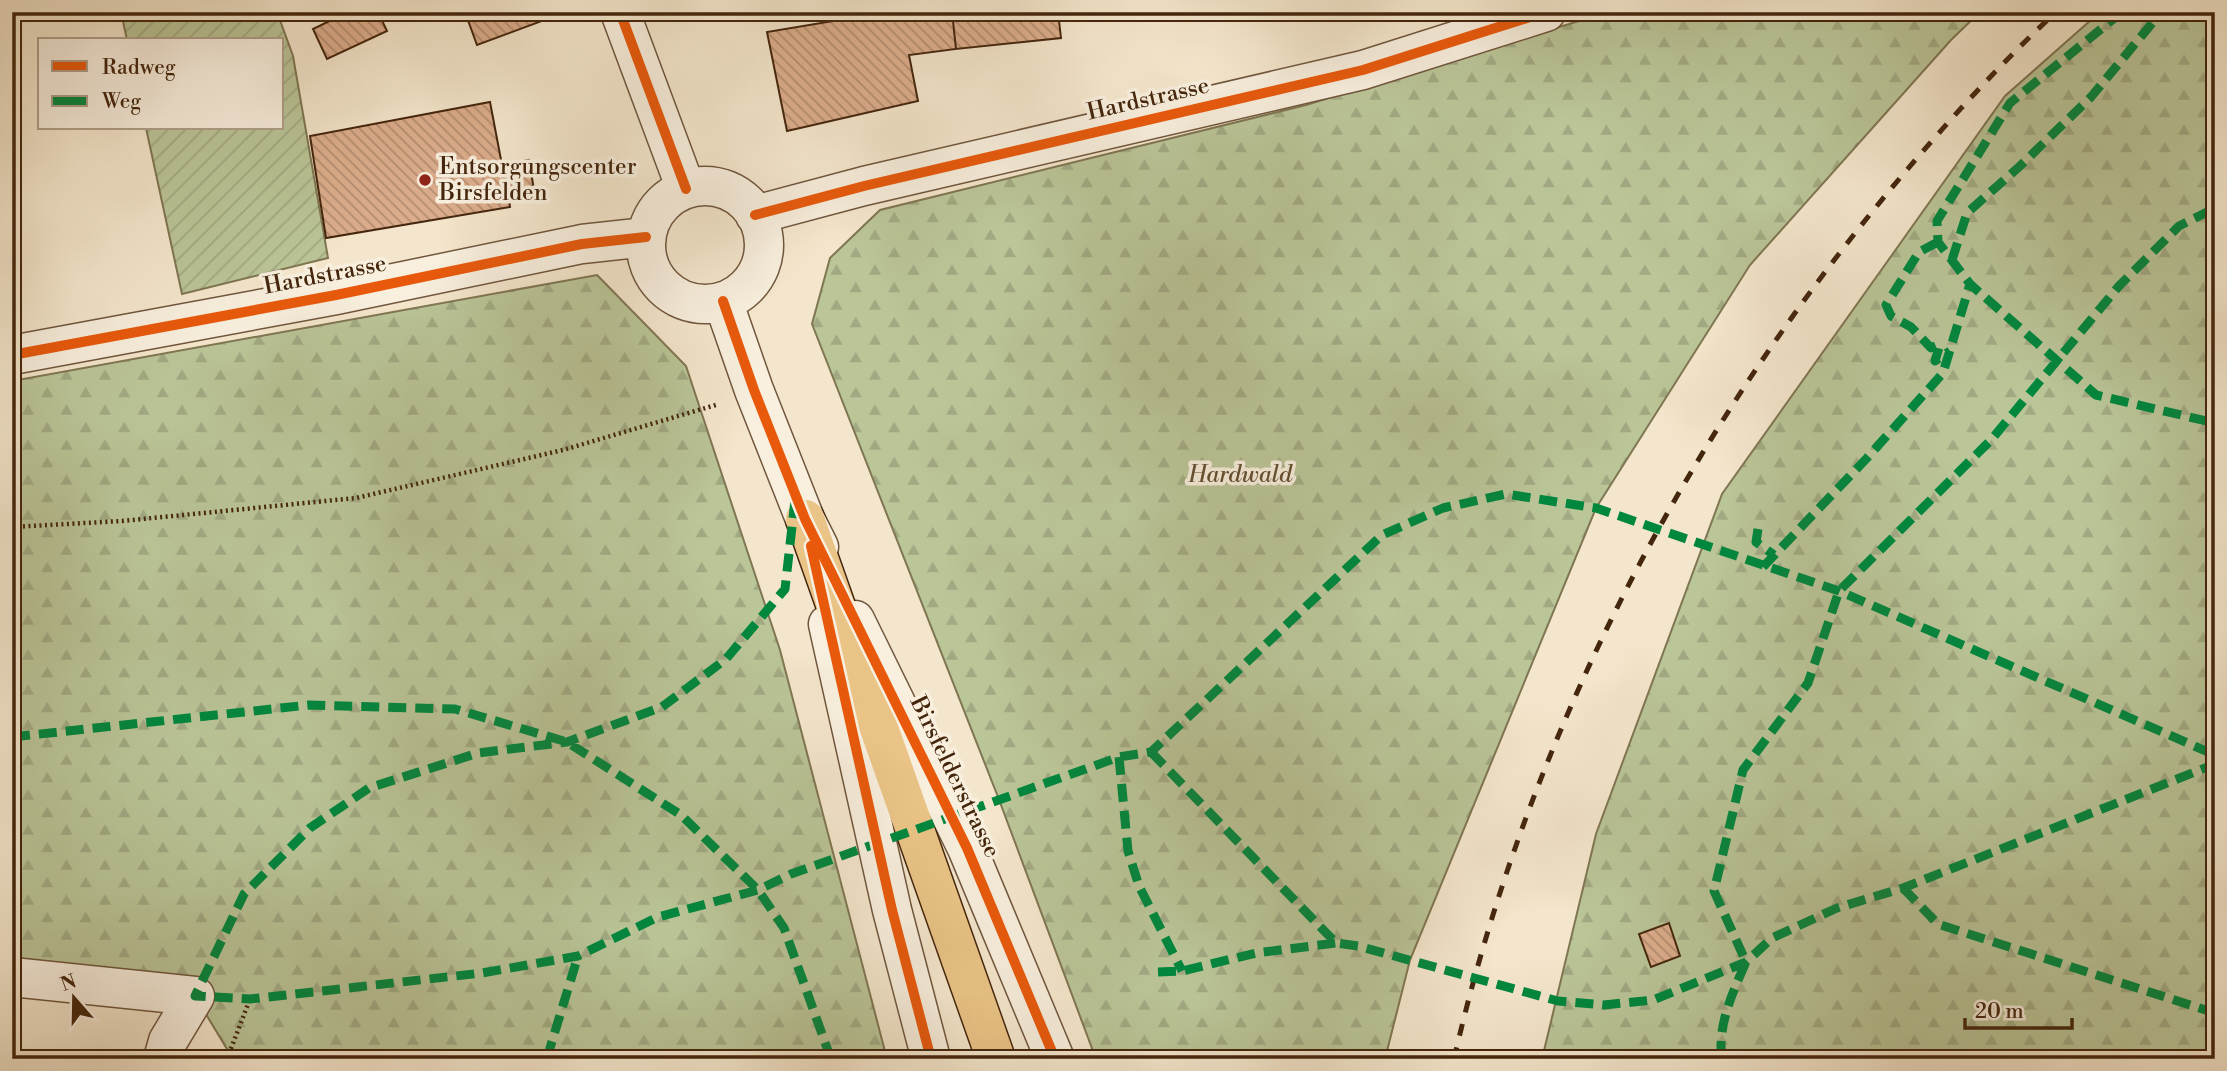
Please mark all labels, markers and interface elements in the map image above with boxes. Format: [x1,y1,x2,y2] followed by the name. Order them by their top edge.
[38,38,284,130] legend
[102,55,176,81] text: Radweg
[1084,71,1212,127] street label: Hardstrasse
[101,89,141,115] text: Weg
[438,153,637,207] place label: Entsorgungscenter Birsfelden
[417,172,433,188] marker: Entsorgungscenter Birsfelden
[261,249,389,301] street label: Hardstrasse
[1187,461,1293,489] park label: Hardwald
[903,691,1006,862] street label: Birsfelderstrasse
[38,962,108,1032] north arrow
[57,969,80,997] text: N
[1965,987,2071,1031] scale bar
[1975,999,2024,1025] text: 20 m

